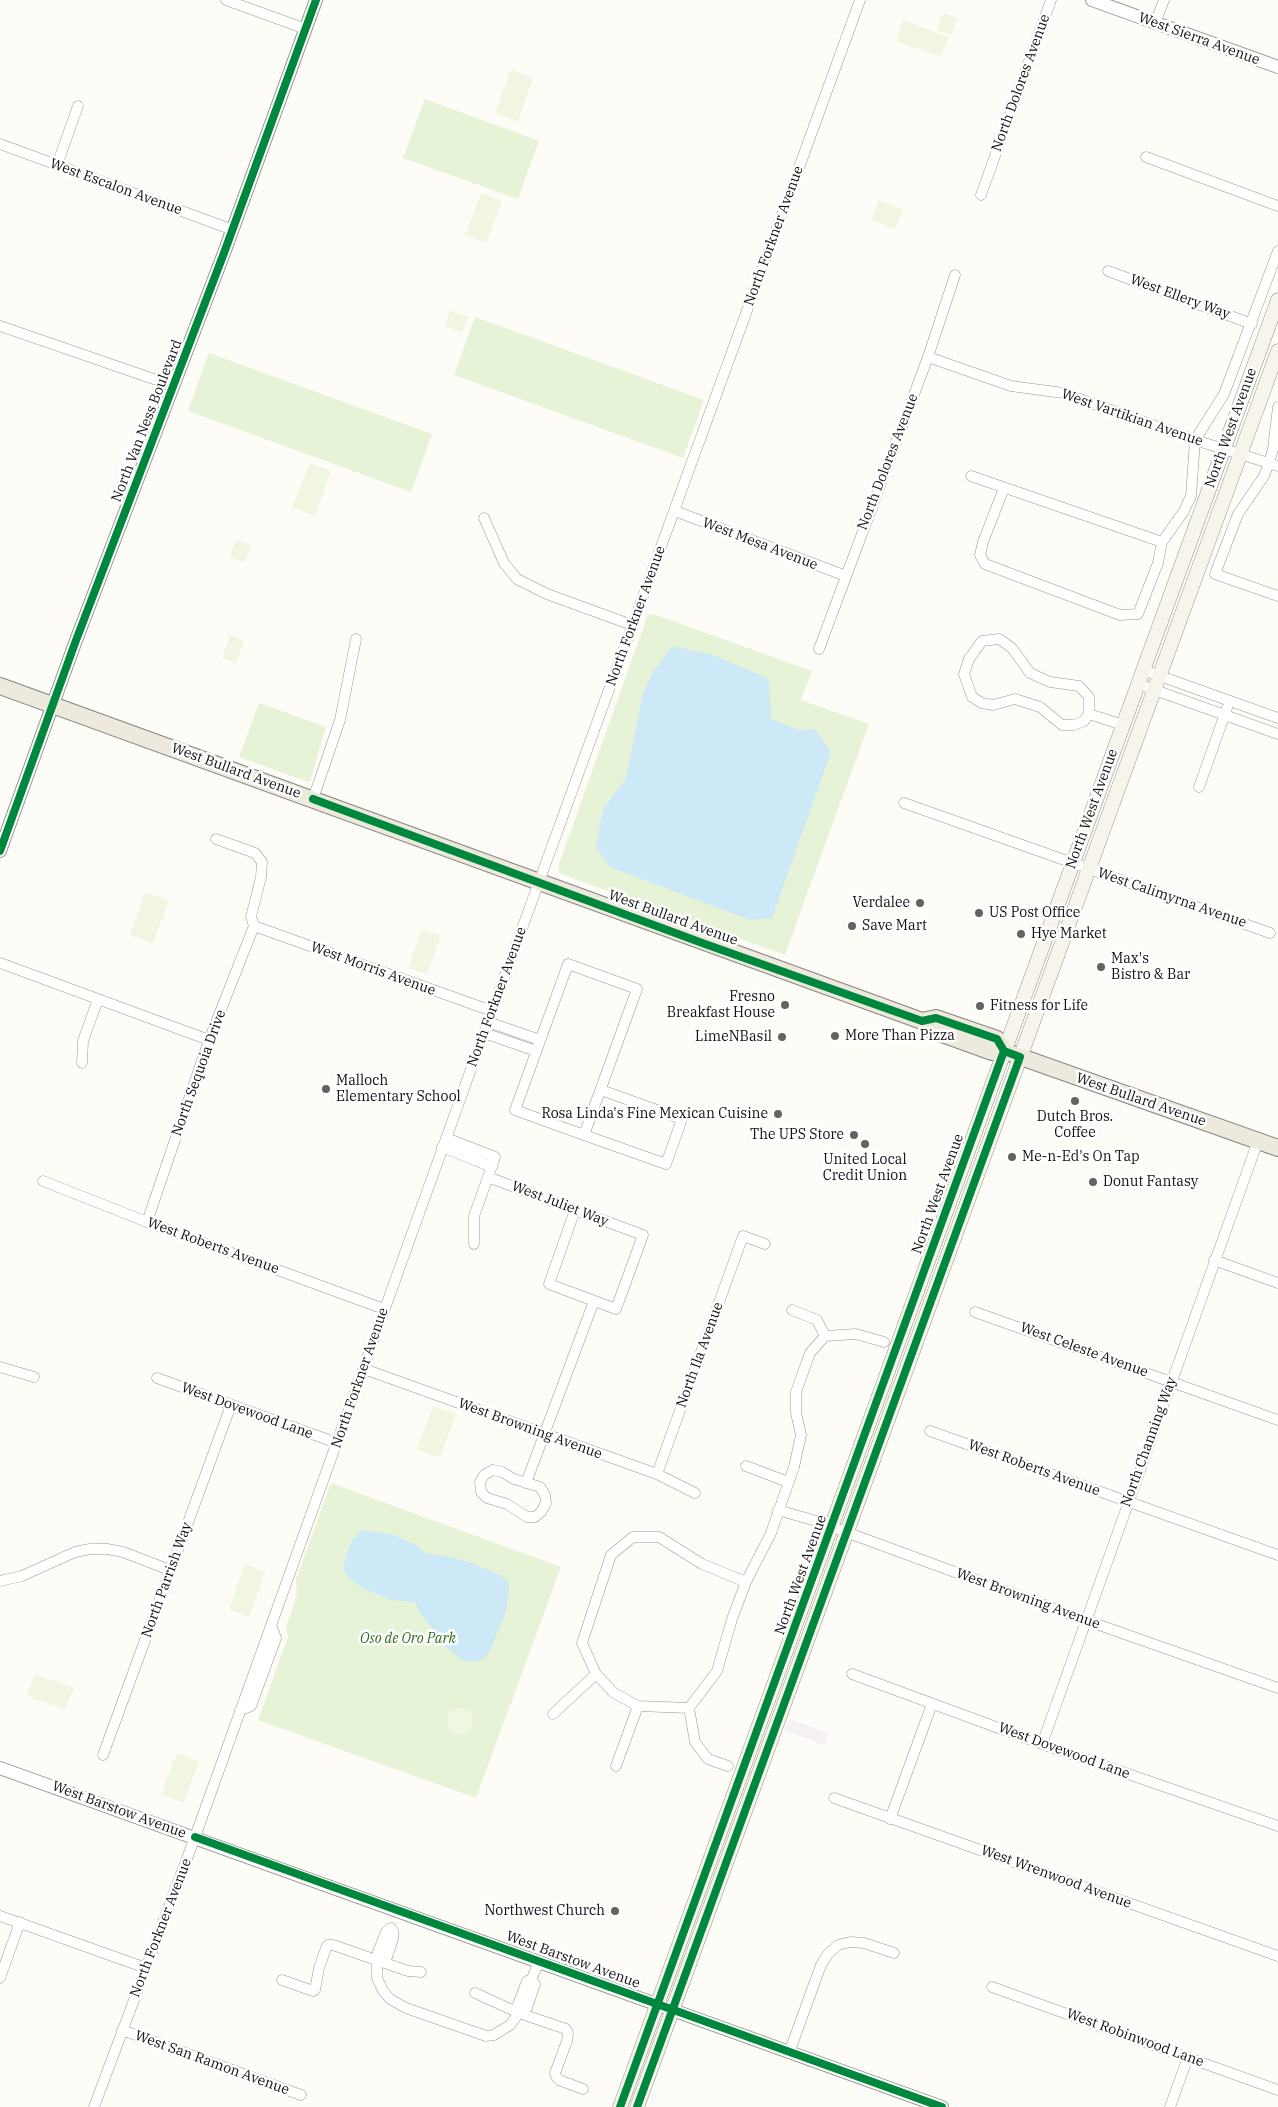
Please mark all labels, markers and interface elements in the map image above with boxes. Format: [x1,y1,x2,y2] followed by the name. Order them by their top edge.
[1136,9,1262,69] street label: West Sierra Avenue
[988,12,1054,154] street label: North Dolores Avenue
[48,155,184,219] street label: West Escalon Avenue
[741,164,807,308] street label: North Forkner Avenue
[1128,271,1232,323] street label: West Ellery Way
[108,337,186,505] street label: North Van Ness Boulevard
[1201,366,1261,490] street label: North West Avenue
[1059,386,1205,450] street label: West Vartikian Avenue
[854,391,922,533] street label: North Dolores Avenue
[700,514,820,574] street label: West Mesa Avenue
[603,544,669,688] street label: North Forkner Avenue
[169,740,303,802] street label: West Bullard Avenue
[1062,747,1122,871] street label: North West Avenue
[1095,865,1249,931] street label: West Calimyrna Avenue
[606,887,740,949] street label: West Bullard Avenue
[852,895,910,911] place label: Verdalee
[914,897,926,909] marker: Verdalee
[989,905,1080,921] place label: US Post Office
[973,907,985,919] marker: US Post Office
[862,918,927,934] place label: Save Mart
[846,920,858,932] marker: Save Mart
[464,925,530,1069] street label: North Forkner Avenue
[1031,926,1107,942] place label: Hye Market
[1015,928,1027,940] marker: Hye Market
[308,939,438,999] street label: West Morris Avenue
[1111,951,1190,984] place label: Max's Bistro & Bar
[1095,961,1107,973] marker: Max's Bistro & Bar
[667,989,775,1022] place label: Fresno Breakfast House
[990,998,1088,1014] place label: Fitness for Life
[779,999,791,1011] marker: Fresno Breakfast House
[974,1000,986,1012] marker: Fitness for Life
[168,1007,230,1139] street label: North Sequoia Drive
[845,1028,955,1044] place label: More Than Pizza
[695,1029,772,1045] place label: LimeNBasil
[829,1030,841,1042] marker: More Than Pizza
[776,1031,788,1043] marker: LimeNBasil
[1074,1070,1208,1130] street label: West Bullard Avenue
[336,1073,461,1106] place label: Malloch Elementary School
[320,1083,332,1095] marker: Malloch Elementary School
[1069,1095,1081,1107] marker: Dutch Bros. Coffee
[541,1106,768,1122] place label: Rosa Linda's Fine Mexican Cuisine
[772,1108,784,1120] marker: Rosa Linda's Fine Mexican Cuisine
[1037,1109,1113,1142] place label: Dutch Bros. Coffee
[750,1127,844,1143] place label: The UPS Store
[848,1129,860,1141] marker: The UPS Store
[908,1132,968,1256] street label: North West Avenue
[859,1138,871,1150] marker: United Local Credit Union
[1022,1149,1140,1165] place label: Me-n-Ed's On Tap
[1006,1151,1018,1163] marker: Me-n-Ed's On Tap
[823,1152,907,1184] place label: United Local Credit Union
[1103,1174,1198,1190] place label: Donut Fantasy
[1087,1176,1099,1188] marker: Donut Fantasy
[509,1178,611,1230] street label: West Juliet Way
[145,1214,281,1278] street label: West Roberts Avenue
[673,1300,727,1410] street label: North Ila Avenue
[328,1305,392,1451] street label: North Forkner Avenue
[1018,1319,1150,1381] street label: West Celeste Avenue
[1118,1375,1180,1509] street label: North Channing Way
[179,1379,315,1443] street label: West Dovewood Lane
[456,1395,604,1463] street label: West Browning Avenue
[966,1436,1102,1500] street label: West Roberts Avenue
[771,1513,831,1637] street label: North West Avenue
[138,1520,196,1640] street label: North Parrish Way
[954,1565,1102,1633] street label: West Browning Avenue
[360,1631,456,1647] park label: Oso de Oro Park
[996,1719,1132,1783] street label: West Dovewood Lane
[50,1778,188,1842] street label: West Barstow Avenue
[979,1842,1133,1912] street label: West Wrenwood Avenue
[127,1856,195,2000] street label: North Forkner Avenue
[485,1903,605,1919] place label: Northwest Church
[609,1905,621,1917] marker: Northwest Church
[504,1928,642,1992] street label: West Barstow Avenue
[1064,2005,1206,2071] street label: West Robinwood Lane
[132,2027,292,2099] street label: West San Ramon Avenue

